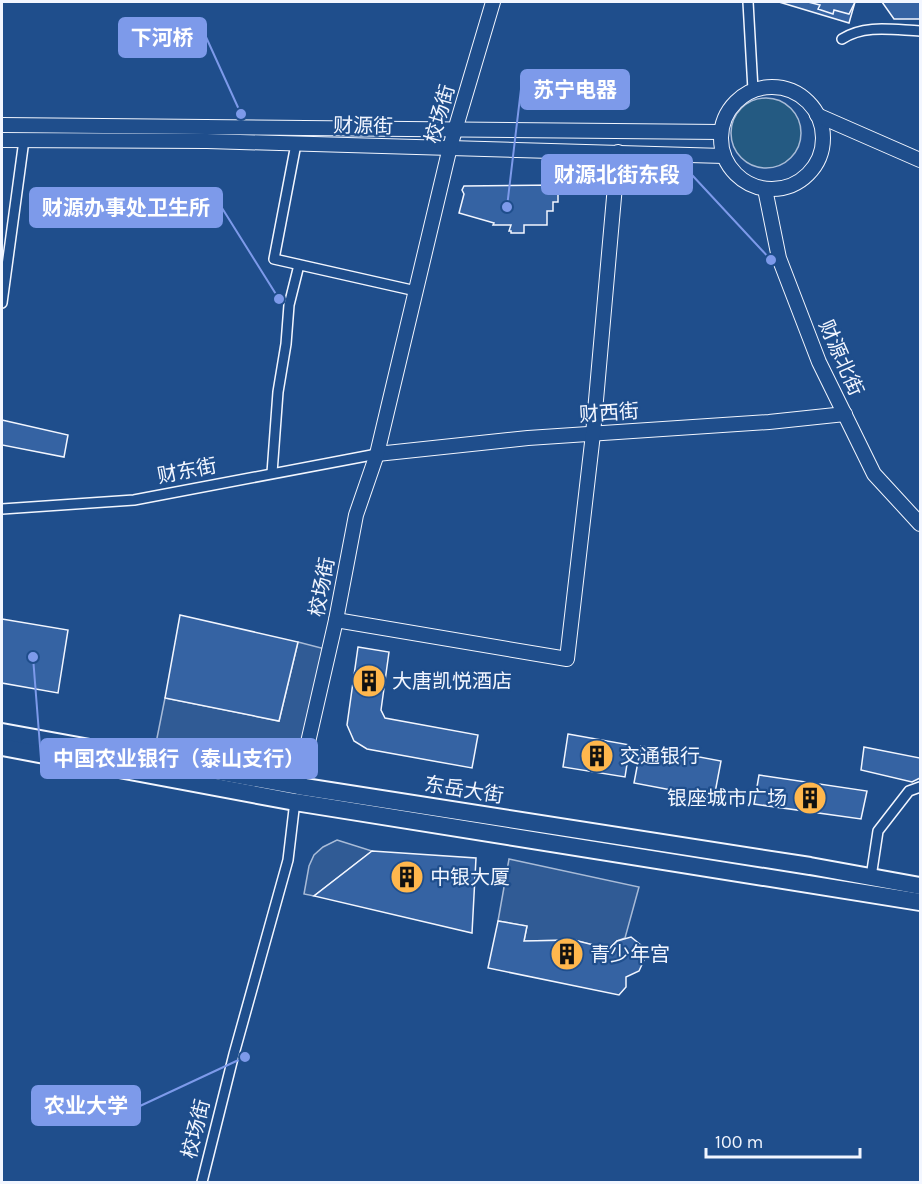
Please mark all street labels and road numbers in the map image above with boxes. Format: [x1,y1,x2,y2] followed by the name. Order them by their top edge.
[421,82,459,146] street label: 校场街
[333,114,393,138] street label: 财源街
[814,317,868,399] street label: 财源北街
[578,399,640,427] street label: 财西街
[155,454,219,488] street label: 财东街
[305,555,339,619] street label: 校场街
[423,772,505,808] street label: 东岳大街
[178,1097,214,1161] street label: 校场街

